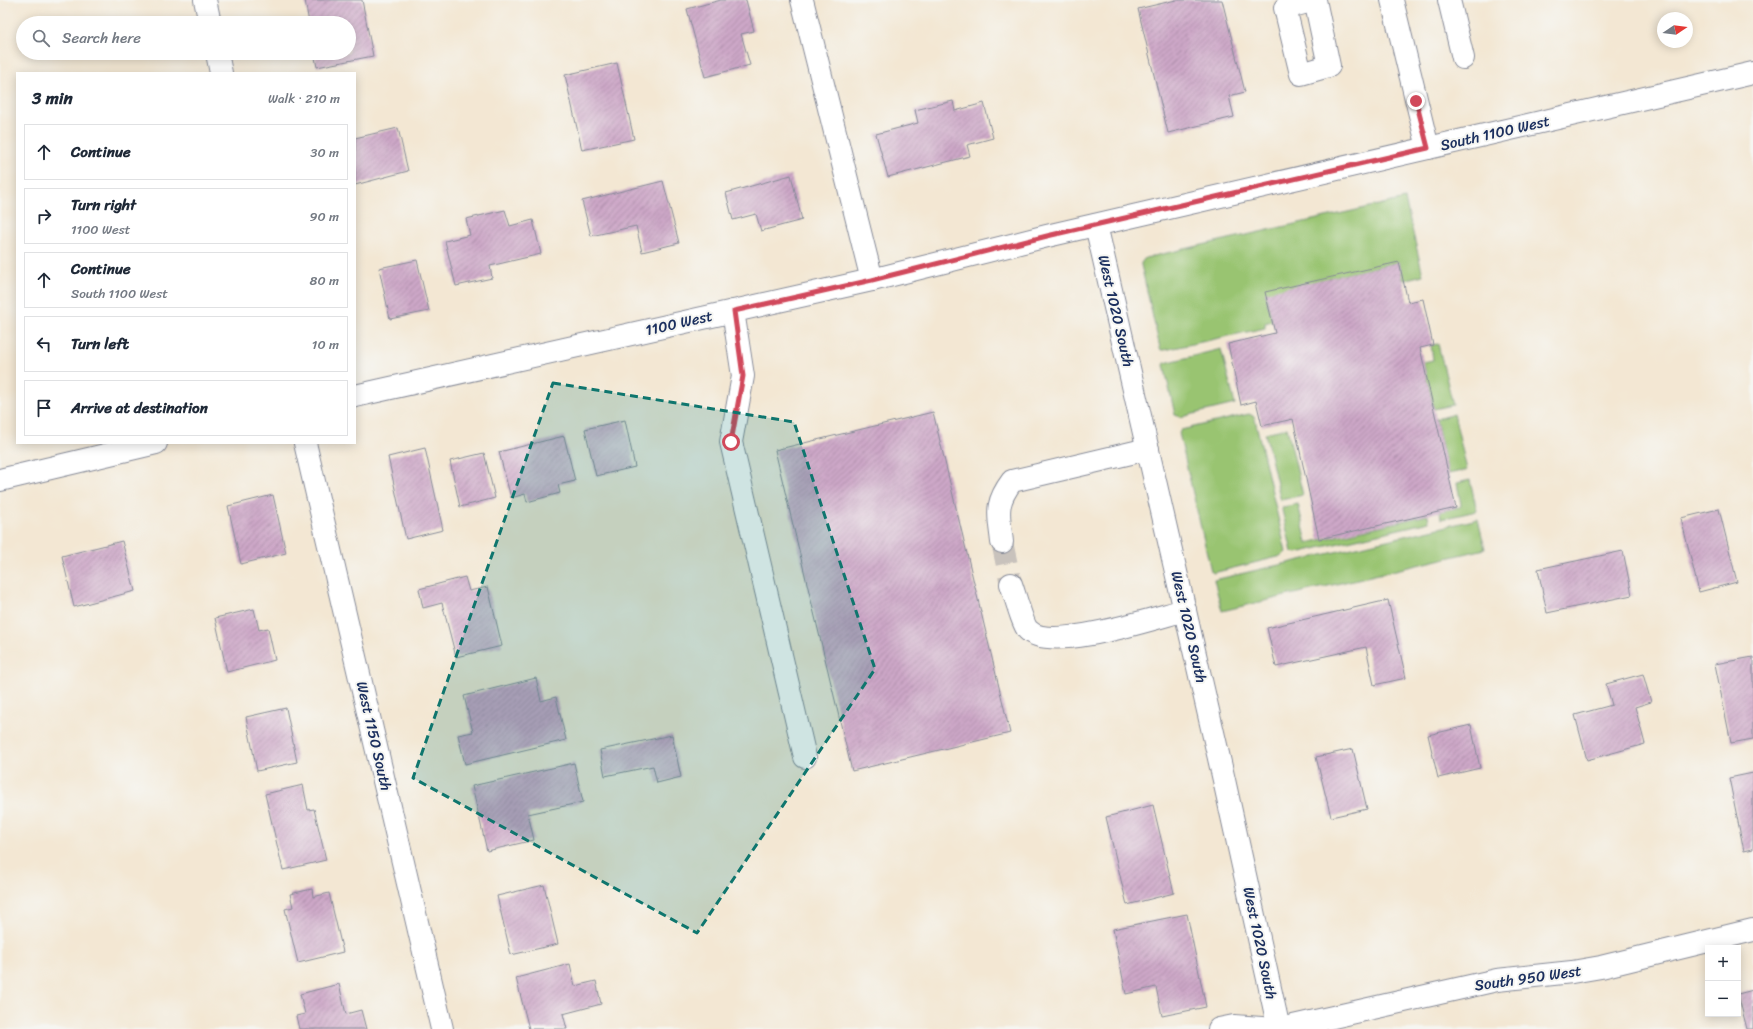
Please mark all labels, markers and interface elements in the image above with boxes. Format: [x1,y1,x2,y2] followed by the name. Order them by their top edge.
[1657,12,1693,48] north arrow
[16,16,356,60] search box
[62,25,141,51] text: Search here
[30,27,52,49] icon: search
[32,83,73,113] text: 3 min
[268,87,340,110] text: Walk · 210 m
[1407,92,1425,110] route end
[1438,108,1553,158] street label: South 1100 West
[71,139,131,165] text: Continue
[33,141,55,163] icon: ahead
[310,141,339,164] text: 30 m
[71,192,136,218] text: Turn right
[33,205,55,227] icon: right
[309,205,339,228] text: 90 m
[71,218,130,241] text: 1100 West
[1091,252,1142,370] street label: West 1020 South
[71,256,131,282] text: Continue
[33,269,55,291] icon: ahead
[310,269,339,292] text: 80 m
[71,282,168,305] text: South 1100 West
[643,303,716,343] street label: 1100 West
[71,331,129,357] text: Turn left
[33,333,55,355] icon: left
[312,333,339,356] text: 10 m
[71,395,208,421] text: Arrive at destination
[33,397,55,419] icon: arrive
[722,433,740,451] route start
[1164,568,1215,686] street label: West 1020 South
[349,679,399,793] street label: West 1150 South
[1235,885,1285,1002] street label: West 1020 South
[1705,945,1741,1017] map controls
[1705,945,1741,981] button: +
[1473,958,1584,998] street label: South 950 West
[1705,981,1741,1017] button: −

